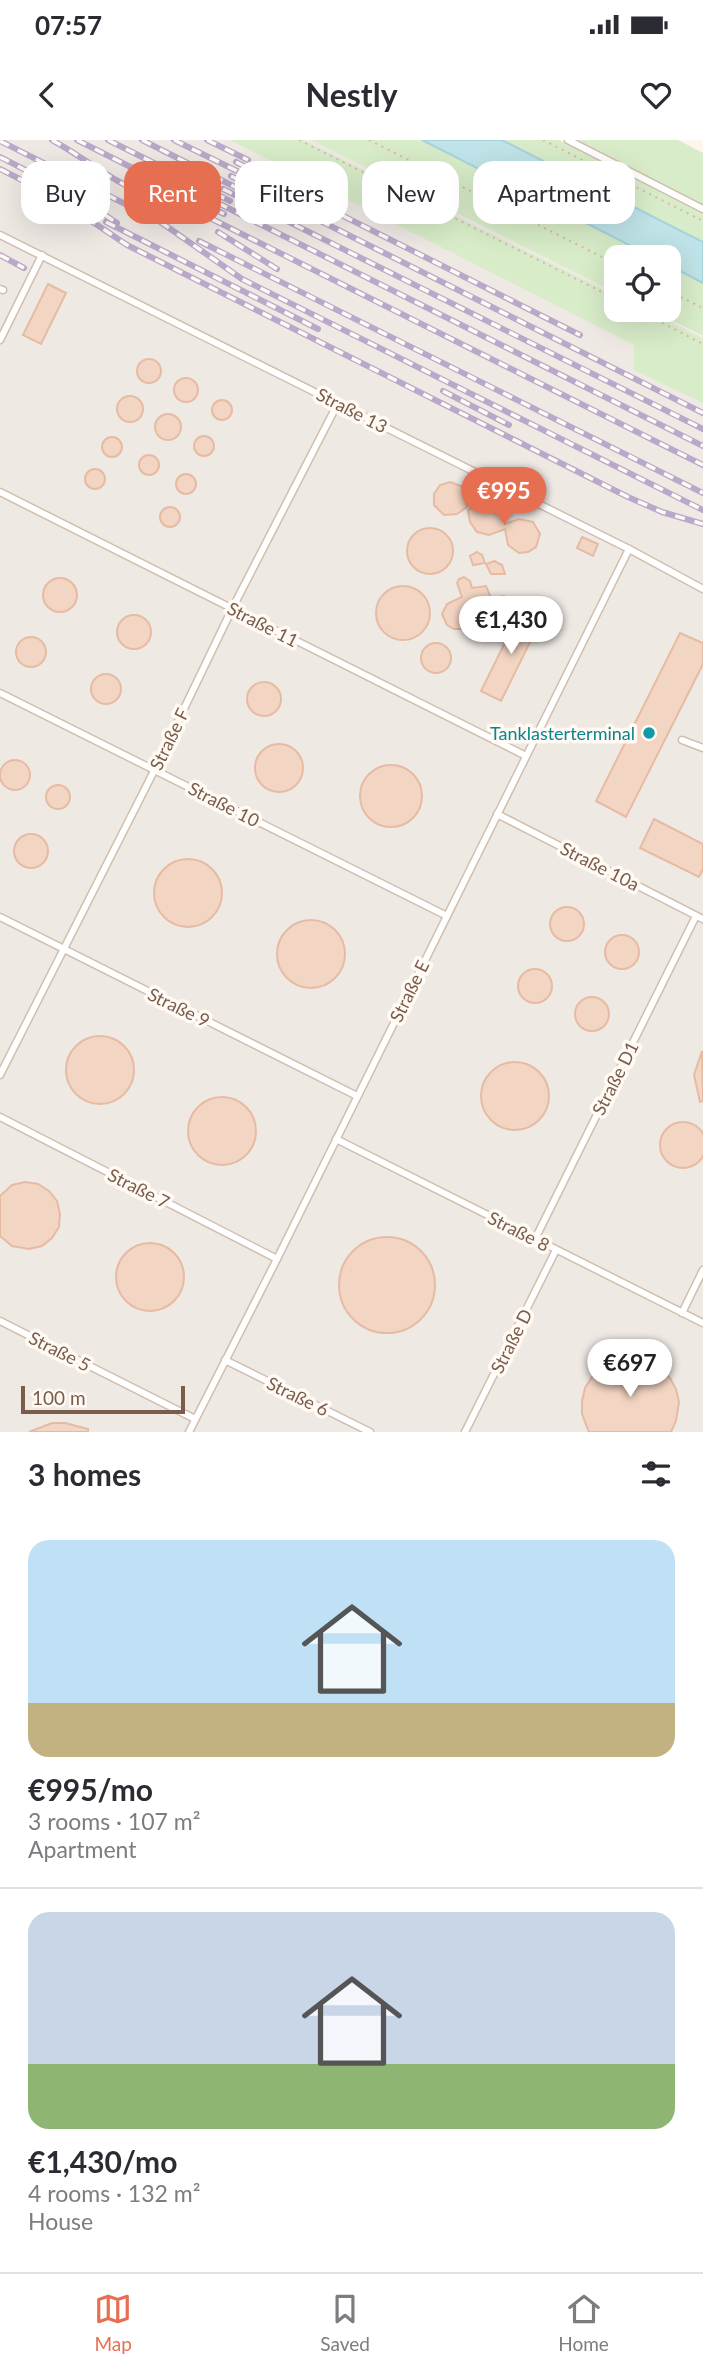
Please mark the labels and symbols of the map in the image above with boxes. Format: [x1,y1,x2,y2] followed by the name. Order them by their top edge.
[313,383,391,437] street label: Straße 13
[463,468,545,527] pin: €995
[454,596,568,656] pin: €1,430
[224,597,302,651] street label: Straße 11
[145,705,193,773] street label: Straße F
[490,722,635,744] place label: Tanklasterterminal
[641,725,657,741] marker: Tanklasterterminal
[185,777,263,831] street label: Straße 10
[557,837,643,895] street label: Straße 10a
[385,956,433,1026] street label: Straße E
[144,983,214,1031] street label: Straße 9
[587,1037,643,1119] street label: Straße D1
[105,1163,173,1213] street label: Straße 7
[485,1206,553,1256] street label: Straße 8
[485,1305,537,1377] street label: Straße D
[26,1326,94,1376] street label: Straße 5
[589,1340,671,1399] pin: €697
[263,1372,333,1420] street label: Straße 6
[21,1383,186,1415] scale bar

